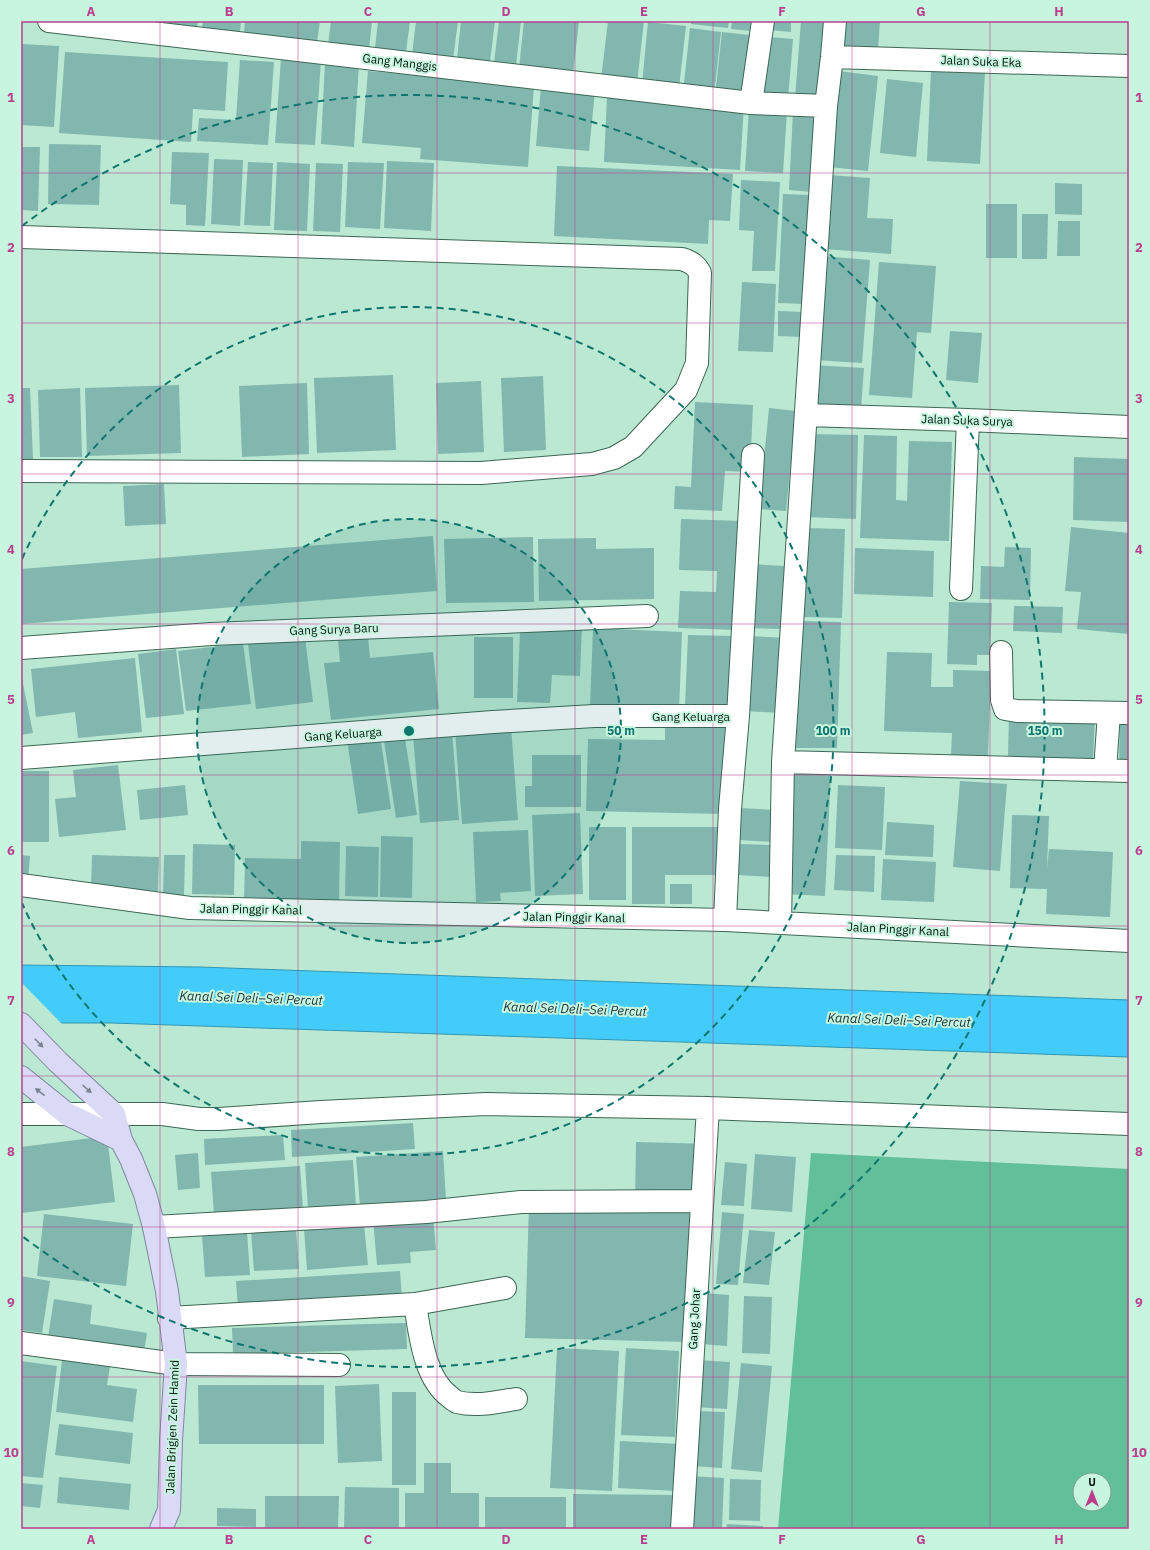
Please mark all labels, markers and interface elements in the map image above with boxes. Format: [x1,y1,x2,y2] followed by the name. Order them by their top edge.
[87,3,96,20] text: A
[225,3,234,20] text: B
[364,3,373,20] text: C
[501,3,511,20] text: D
[640,3,648,20] text: E
[778,3,786,20] text: F
[916,3,926,20] text: G
[1054,3,1064,20] text: H
[362,50,438,74] street label: Gang Manggis
[940,52,1022,70] street label: Jalan Suka Eka
[7,89,15,106] text: 1
[1135,89,1143,106] text: 1
[7,239,15,256] text: 2
[1135,239,1143,256] text: 2
[7,390,15,407] text: 3
[1135,390,1143,407] text: 3
[921,411,1014,429] street label: Jalan Suka Surya
[7,541,15,558] text: 4
[1135,541,1143,558] text: 4
[289,620,379,638] street label: Gang Surya Baru
[7,691,15,708] text: 5
[1135,691,1143,708] text: 5
[652,709,731,724] street label: Gang Keluarga
[607,723,635,738] text: 50 m
[815,723,851,738] text: 100 m
[1027,723,1063,738] text: 150 m
[304,724,383,744] street label: Gang Keluarga
[402,724,416,738] centre of rings
[7,842,15,859] text: 6
[1135,842,1143,859] text: 6
[200,901,302,917] street label: Jalan Pinggir Kanal
[523,909,625,925] street label: Jalan Pinggir Kanal
[847,919,949,939] street label: Jalan Pinggir Kanal
[179,987,324,1009] water label: Kanal Sei Deli–Sei Percut
[7,992,15,1009] text: 7
[1135,992,1143,1009] text: 7
[503,998,648,1020] water label: Kanal Sei Deli–Sei Percut
[827,1009,972,1031] water label: Kanal Sei Deli–Sei Percut
[35,1038,44,1048] one-way arrow
[82,1084,92,1093] one-way arrow
[34,1088,45,1096] one-way arrow
[7,1143,15,1160] text: 8
[1135,1143,1143,1160] text: 8
[685,1287,703,1350] street label: Gang Johar
[7,1294,15,1311] text: 9
[1135,1294,1143,1311] text: 9
[162,1360,182,1494] street label: Jalan Brigjen Zein Hamid
[3,1444,19,1461] text: 10
[1131,1444,1147,1461] text: 10
[1072,1472,1112,1512] north arrow
[1088,1475,1096,1489] text: U
[87,1531,96,1548] text: A
[225,1531,234,1548] text: B
[364,1531,373,1548] text: C
[501,1531,511,1548] text: D
[640,1531,648,1548] text: E
[778,1531,786,1548] text: F
[916,1531,926,1548] text: G
[1054,1531,1064,1548] text: H

